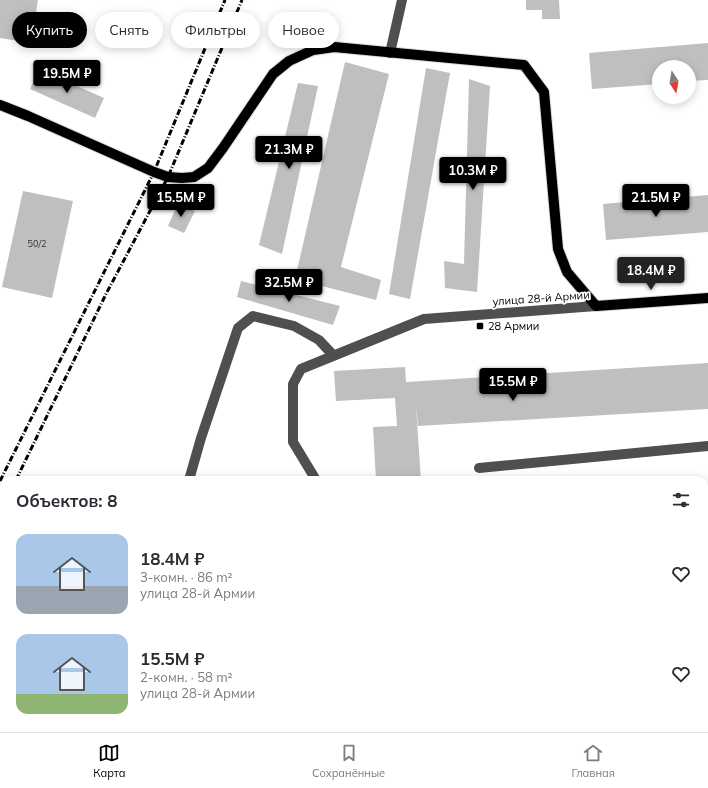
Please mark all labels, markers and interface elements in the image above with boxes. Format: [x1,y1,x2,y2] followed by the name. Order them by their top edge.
[12,12,87,48] chip: Купить
[95,12,163,48] chip: Снять
[171,12,260,48] chip: Фильтры
[268,12,339,48] chip: Новое
[30,60,104,94] pin: 19.5M ₽
[652,60,696,104] north arrow
[652,60,696,104] map controls
[42,65,92,81] text: 19.5M ₽
[252,136,326,170] pin: 21.3M ₽
[264,141,314,157] text: 21.3M ₽
[436,157,510,191] pin: 10.3M ₽
[448,162,498,178] text: 10.3M ₽
[144,184,218,218] pin: 15.5M ₽
[619,184,693,218] pin: 21.5M ₽
[156,189,206,205] text: 15.5M ₽
[631,189,681,205] text: 21.5M ₽
[28,238,46,249] house number: 50/2
[614,257,688,291] pin: 18.4M ₽
[626,262,676,278] text: 18.4M ₽
[252,269,326,303] pin: 32.5M ₽
[264,274,314,290] text: 32.5M ₽
[492,288,590,308] street label: улица 28-й Армии
[488,319,539,333] place label: 28 Армии
[475,321,485,331] marker: 28 Армии
[476,368,550,402] pin: 15.5M ₽
[488,373,538,389] text: 15.5M ₽
[670,489,692,511] icon: filters
[16,490,117,511] text: Объектов: 8
[140,548,204,569] text: 18.4M ₽
[48,550,96,598] icon: home
[670,563,692,585] icon: heart
[140,569,233,585] text: 3-комн. · 86 m²
[140,585,255,601] text: улица 28-й Армии
[140,648,204,669] text: 15.5M ₽
[48,650,96,698] icon: home
[670,663,692,685] icon: heart
[140,669,233,685] text: 2-комн. · 58 m²
[140,685,255,701] text: улица 28-й Армии
[93,742,126,780] tab: Карта
[312,742,385,780] tab: Сохранённые
[572,742,615,780] tab: Главная

